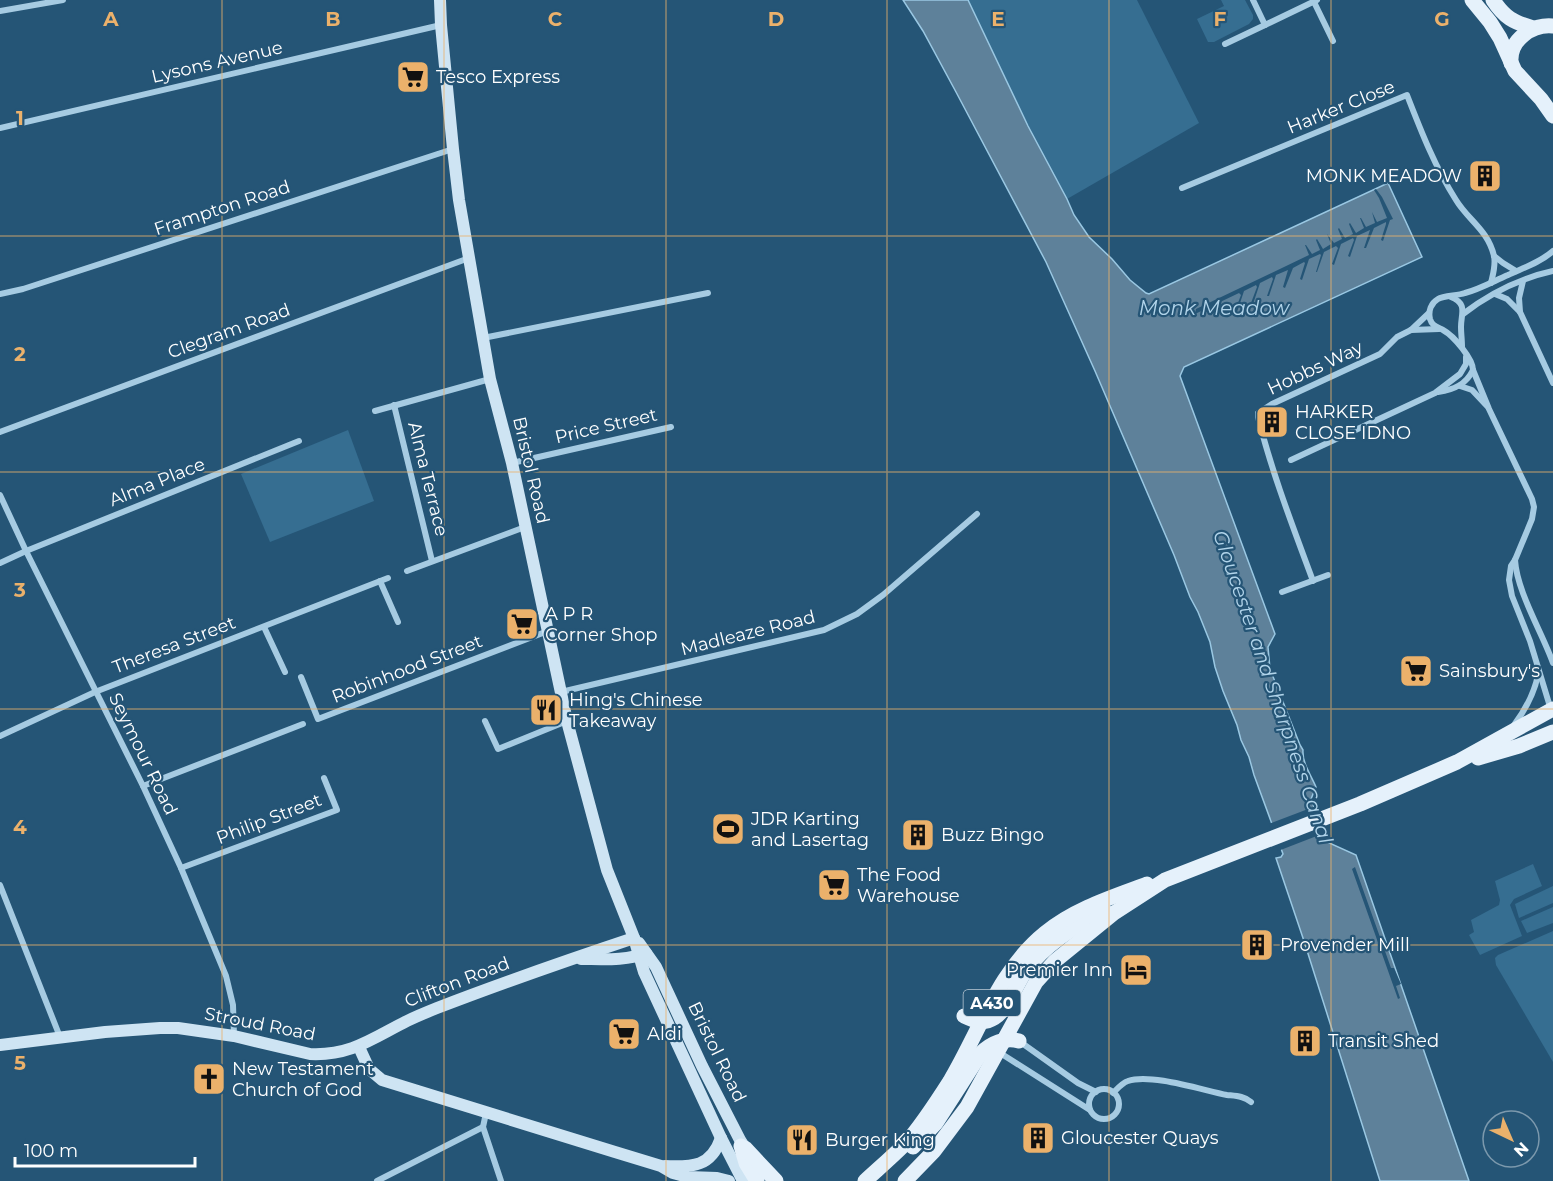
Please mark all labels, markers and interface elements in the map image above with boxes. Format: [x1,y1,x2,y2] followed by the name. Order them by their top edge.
[102,7,119,31] text: A
[325,7,341,31] text: B
[548,7,563,31] text: C
[768,7,784,31] text: D
[991,7,1005,31] text: E
[1214,7,1227,31] text: F
[1434,7,1450,31] text: G
[149,36,285,88] street label: Lysons Avenue
[395,59,431,95] supermarket icon: Tesco Express
[436,66,560,88] place label: Tesco Express
[1284,75,1398,139] street label: Harker Close
[16,106,24,130] text: 1
[1467,158,1503,194] building icon: MONK MEADOW
[1306,165,1462,187] place label: MONK MEADOW
[151,176,293,240] street label: Frampton Road
[1139,296,1291,320] water label: Monk Meadow
[165,299,293,363] street label: Clegram Road
[1264,336,1366,400] street label: Hobbs Way
[14,342,26,366] text: 2
[1295,401,1411,444] place label: HARKER CLOSE IDNO
[553,404,659,448] street label: Price Street
[1254,404,1290,440] building icon: HARKER CLOSE IDNO
[508,414,554,526] street label: Bristol Road
[403,419,453,539] street label: Alma Terrace
[106,453,208,511] street label: Alma Place
[1208,527,1338,847] water label: Gloucester and Sharpness Canal
[13,578,26,602] text: 3
[545,603,657,646] place label: A P R Corner Shop
[504,606,540,642] supermarket icon: A P R Corner Shop
[678,606,818,660] street label: Madleaze Road
[109,611,239,679] street label: Theresa Street
[329,630,485,708] street label: Robinhood Street
[1398,653,1434,689] supermarket icon: Sainsbury's
[1439,660,1540,682] place label: Sainsbury's
[104,689,182,819] street label: Seymour Road
[569,689,703,732] place label: Hing's Chinese Takeaway
[528,692,564,728] restaurant icon: Hing's Chinese Takeaway
[213,789,325,849] street label: Philip Street
[750,808,869,851] place label: JDR Karting and Lasertag
[710,811,746,847] sports icon: JDR Karting and Lasertag
[13,815,27,839] text: 4
[900,817,936,853] building icon: Buzz Bingo
[941,824,1044,846] place label: Buzz Bingo
[857,864,960,907] place label: The Food Warehouse
[816,867,852,903] supermarket icon: The Food Warehouse
[1239,927,1275,963] building icon: Provender Mill
[1280,934,1410,956] place label: Provender Mill
[401,952,513,1012] street label: Clifton Road
[1118,952,1154,988] hotel icon: Premier Inn
[1006,959,1113,981] place label: Premier Inn
[964,990,1020,1016] road number: A430
[683,998,751,1106] street label: Bristol Road
[203,1002,317,1046] street label: Stroud Road
[606,1016,642,1052] supermarket icon: Aldi
[647,1023,682,1045] place label: Aldi
[1287,1023,1323,1059] building icon: Transit Shed
[1328,1030,1439,1052] place label: Transit Shed
[14,1051,26,1075] text: 5
[232,1058,374,1101] place label: New Testament Church of God
[191,1061,227,1097] church icon: New Testament Church of God
[1481,1109,1541,1169] north arrow
[1020,1120,1056,1156] building icon: Gloucester Quays
[784,1122,820,1158] restaurant icon: Burger King
[1061,1127,1219,1149] place label: Gloucester Quays
[825,1129,935,1151] place label: Burger King
[15,1130,195,1168] scale bar
[1510,1138,1532,1161] text: N
[24,1140,78,1162] text: 100 m

